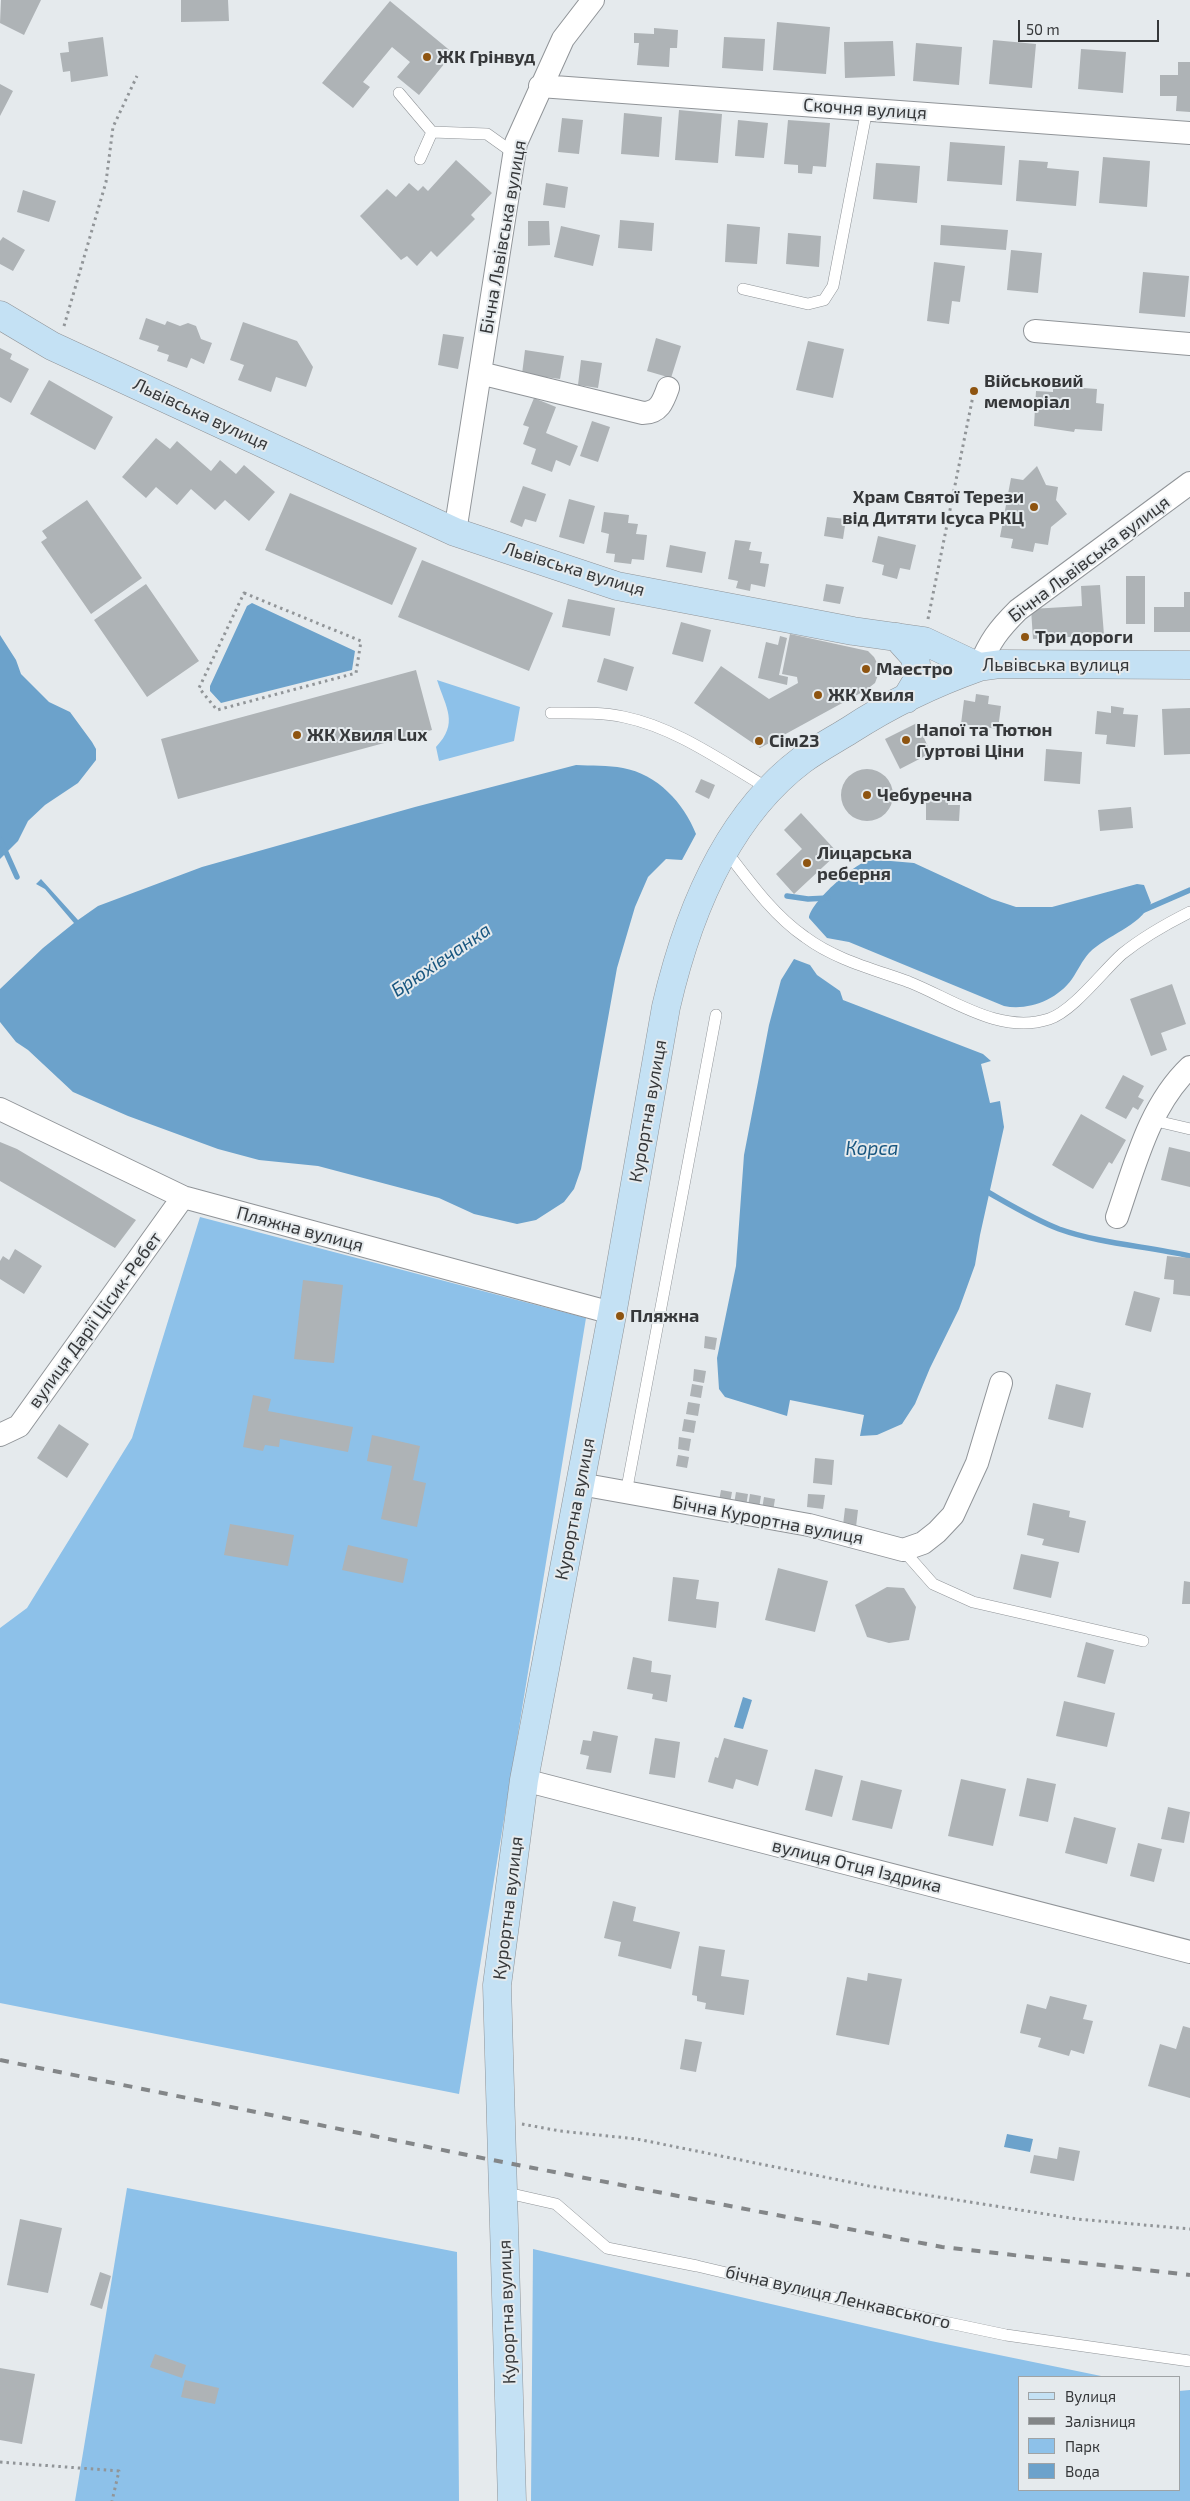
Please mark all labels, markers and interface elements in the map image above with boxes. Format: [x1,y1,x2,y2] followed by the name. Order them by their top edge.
[1020,10,1161,42] scale bar
[1026,20,1060,38] text: 50 m
[437,46,535,68] place label: ЖК Грінвуд
[421,51,433,63] marker: ЖК Грінвуд
[802,94,928,124] street label: Скочня вулиця
[475,138,531,336] street label: Бічна Львівська вулиця
[984,370,1083,412] place label: Військовий меморіал
[130,373,272,455] street label: Львівська вулиця
[968,385,980,397] marker: Військовий меморіал
[842,486,1024,528] place label: Храм Святої Терези від Дитяти Ісуса РКЦ
[1004,491,1174,627] street label: Бічна Львівська вулиця
[1028,501,1040,513] marker: Храм Святої Терези від Дитяти Ісуса РКЦ
[500,537,648,601] street label: Львівська вулиця
[1035,626,1133,648] place label: Три дороги
[1019,631,1031,643] marker: Три дороги
[982,654,1130,676] street label: Львівська вулиця
[876,658,953,680] place label: Маестро
[860,663,872,675] marker: Маестро
[828,684,914,706] place label: ЖК Хвиля
[812,689,824,701] marker: ЖК Хвиля
[916,719,1052,762] place label: Напої та Тютюн Гуртові Ціни
[307,724,427,746] place label: ЖК Хвиля Lux
[291,729,303,741] marker: ЖК Хвиля Lux
[769,730,819,752] place label: Сім23
[900,734,912,746] marker: Напої та Тютюн Гуртові Ціни
[753,735,765,747] marker: Сім23
[877,784,972,806] place label: Чебуречна
[861,789,873,801] marker: Чебуречна
[817,842,912,884] place label: Лицарська реберня
[801,857,813,869] marker: Лицарська реберня
[387,918,495,1002] water label: Брюхівчанка
[625,1038,671,1184] street label: Курортна вулиця
[846,1138,898,1160] water label: Корса
[234,1202,366,1256] street label: Пляжна вулиця
[24,1228,166,1412] street label: вулиця Дарії Цісик-Ребет
[630,1305,699,1327] place label: Пляжна
[614,1310,626,1322] marker: Пляжна
[551,1436,599,1582] street label: Курортна вулиця
[671,1491,865,1549] street label: Бічна Курортна вулиця
[770,1834,944,1898] street label: вулиця Отця Іздрика
[488,1835,528,1981] street label: Курортна вулиця
[494,2239,520,2385] street label: Курортна вулиця
[723,2261,953,2333] street label: бічна вулиця Ленкавського
[1018,2376,1180,2491] legend
[1065,2387,1116,2405] text: Вулиця
[1065,2412,1136,2430] text: Залізниця
[1065,2437,1100,2455] text: Парк
[1065,2462,1100,2480] text: Вода

